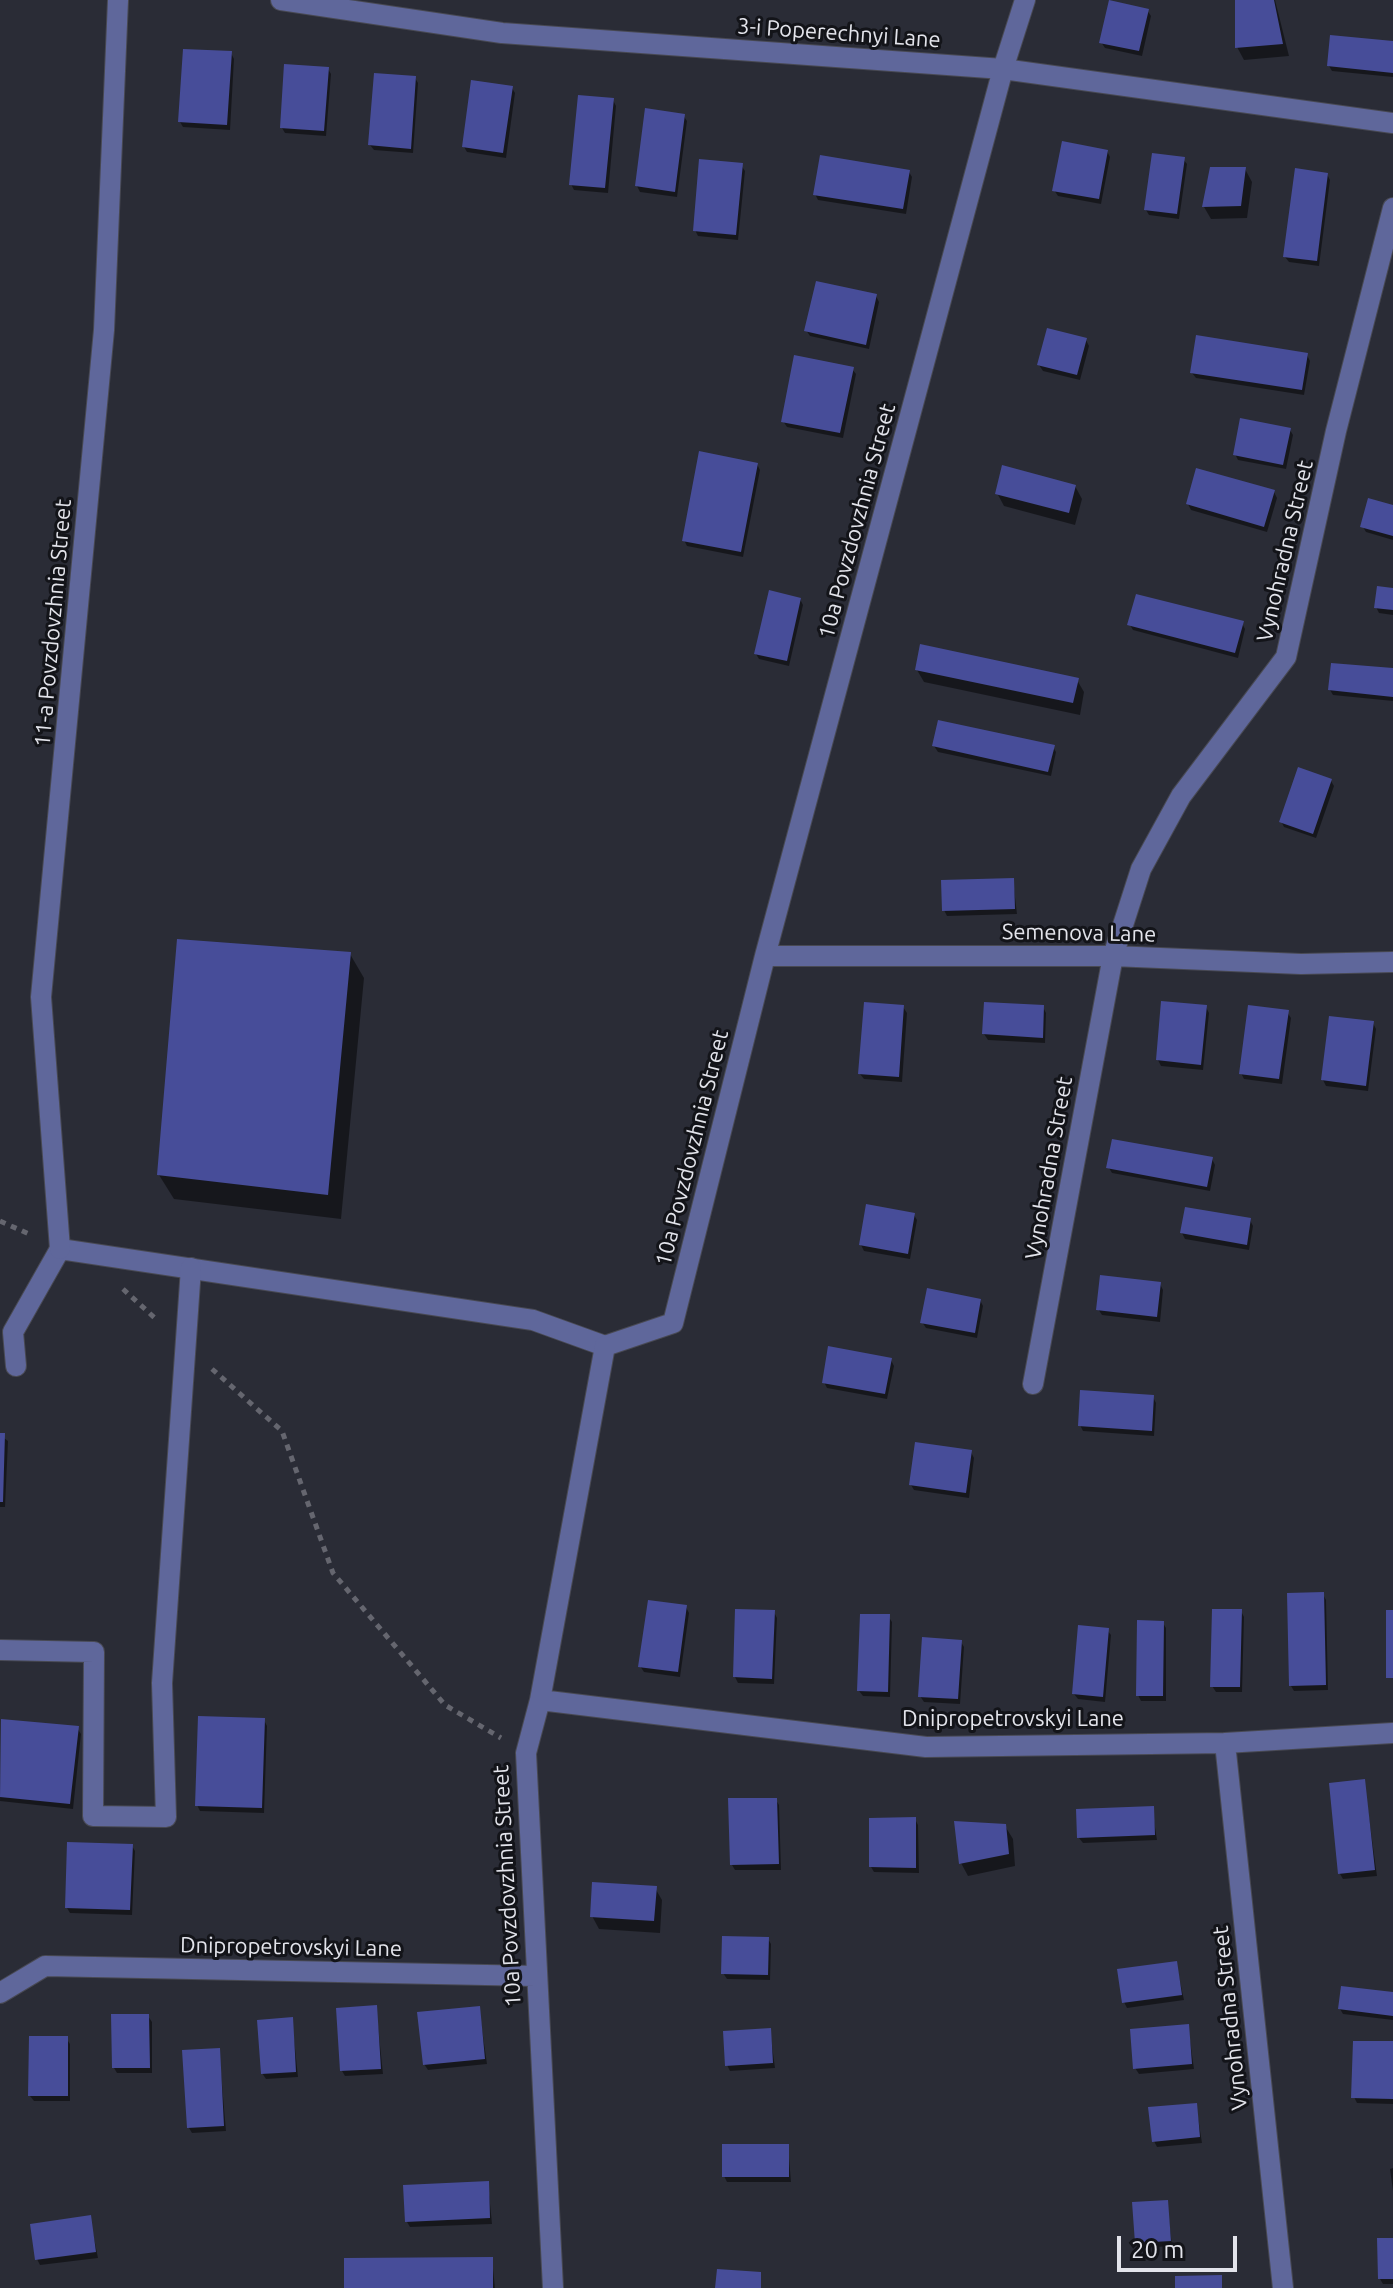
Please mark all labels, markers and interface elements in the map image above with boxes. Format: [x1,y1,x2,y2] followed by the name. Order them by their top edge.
[736,13,942,53] street label: 3-i Poperechnyi Lane
[813,401,901,641] street label: 10a Povzdovzhnia Street
[1251,458,1319,644] street label: Vynohradna Street
[29,498,77,748] street label: 11-a Povzdovzhnia Street
[1002,918,1156,948] street label: Semenova Lane
[650,1027,734,1269] street label: 10a Povzdovzhnia Street
[1020,1074,1078,1262] street label: Vynohradna Street
[902,1706,1124,1732] street label: Dnipropetrovskyi Lane
[487,1764,527,2008] street label: 10a Povzdovzhnia Street
[1207,1924,1253,2112] street label: Vynohradna Street
[180,1932,402,1962] street label: Dnipropetrovskyi Lane
[1121,2220,1241,2270] scale bar
[1131,2236,1184,2263] text: 20 m

